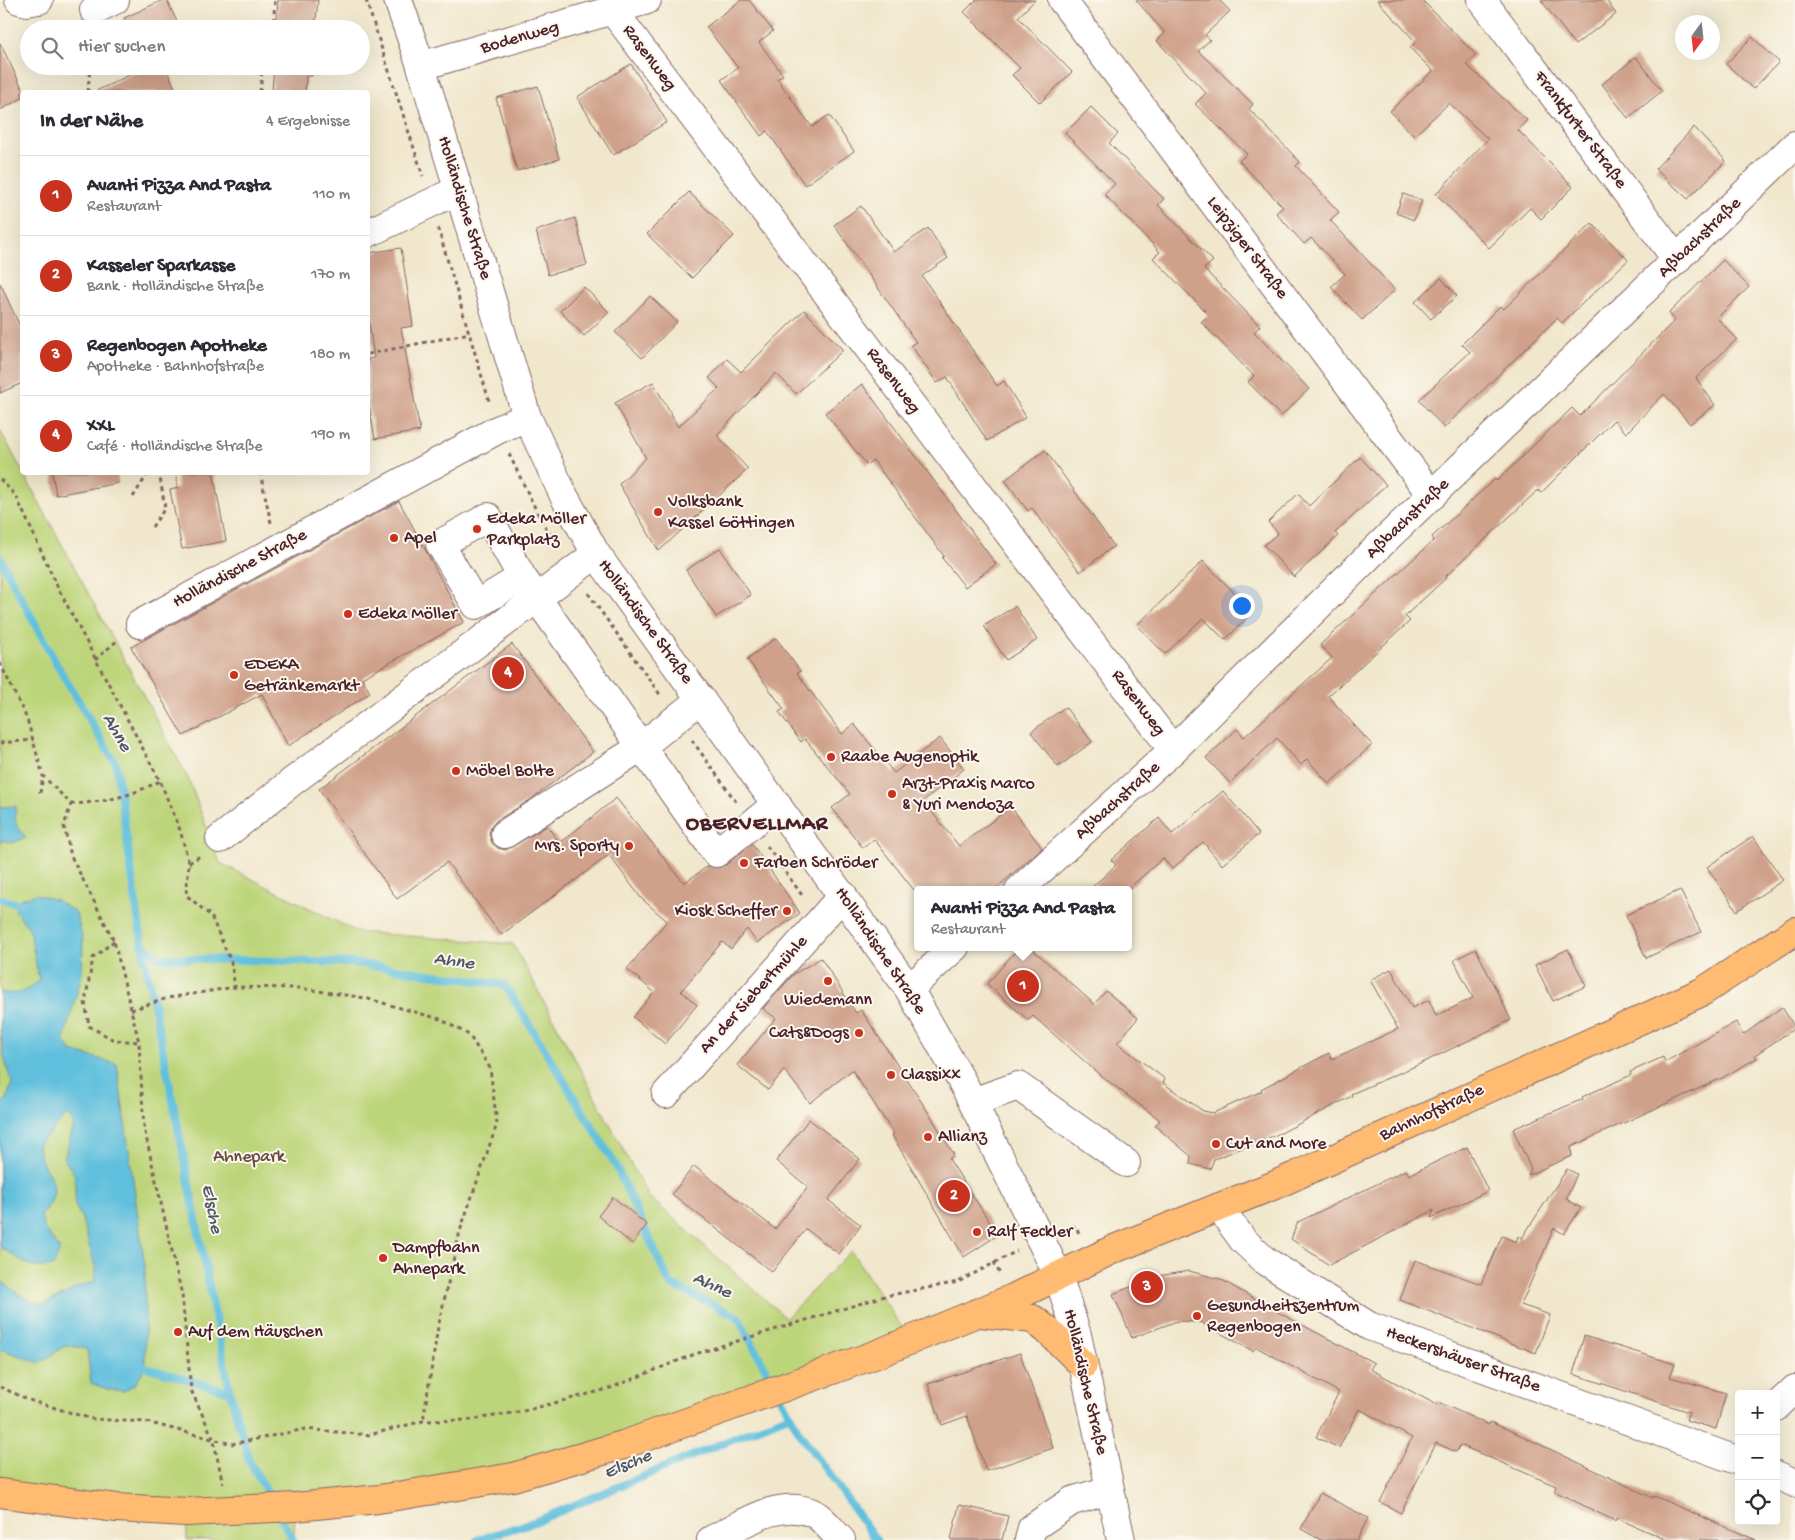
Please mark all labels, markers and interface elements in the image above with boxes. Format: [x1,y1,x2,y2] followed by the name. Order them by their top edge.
[1675,15,1720,60] north arrow
[477,17,562,59] street label: Bodenweg
[20,20,370,75] search box
[617,21,681,95] street label: Rasenweg
[38,34,66,62] icon: search
[78,36,165,59] text: Hier suchen
[1528,66,1632,194] street label: Frankfurter Straße
[40,110,143,135] text: In der Nähe
[266,113,350,132] text: 4 Ergebnisse
[432,134,496,283] street label: Holländische Straße
[87,175,271,198] text: Avanti Pizza And Pasta
[53,186,59,205] text: 1
[313,186,350,205] text: 110 m
[1202,193,1293,304] street label: Leipziger Straße
[1654,193,1746,283] street label: Aßbachstraße
[87,198,161,217] text: Restaurant
[87,255,235,278] text: Kasseler Sparkasse
[52,266,60,285] text: 2
[311,266,350,285] text: 170 m
[87,278,264,297] text: Bank · Holländische Straße
[87,335,267,358] text: Regenbogen Apotheke
[861,344,925,418] street label: Rasenweg
[52,346,60,365] text: 3
[311,346,350,365] text: 180 m
[87,358,264,377] text: Apotheke · Bahnhofstraße
[87,415,114,438] text: XXL
[52,426,60,445] text: 4
[311,426,350,445] text: 190 m
[87,438,263,457] text: Café · Holländische Straße
[1362,474,1454,564] street label: Aßbachstraße
[667,492,795,534] place label: Volksbank Kassel Göttingen
[652,506,664,518] marker: Volksbank Kassel Göttingen
[486,509,587,551] place label: Edeka Möller Parkplatz
[471,523,483,535] marker: Edeka Möller Parkplatz
[169,524,311,613] street label: Holländische Straße
[404,528,437,549] place label: Apel
[388,532,400,544] marker: Apel
[593,556,698,689] street label: Holländische Straße
[1229,593,1255,619] your location
[358,604,458,625] place label: Edeka Möller
[342,608,354,620] marker: Edeka Möller
[492,654,524,692] pin: 4
[244,655,360,697] place label: EDEKA Getränkemarkt
[1106,666,1170,740] street label: Rasenweg
[228,669,240,681] marker: EDEKA Getränkemarkt
[96,710,137,757] water label: Ahne
[841,747,980,768] place label: Raabe Augenoptik
[825,751,837,763] marker: Raabe Augenoptik
[1071,757,1165,845] street label: Aßbachstraße
[466,761,555,782] place label: Möbel Bolte
[450,765,462,777] marker: Möbel Bolte
[902,774,1035,816] place label: Arzt-Praxis Marco & Yuri Mendoza
[886,788,898,800] marker: Arzt-Praxis Marco & Yuri Mendoza
[686,812,829,838] district label: OBERVELLMAR
[534,836,619,857] place label: Mrs. Sporty
[623,840,635,852] marker: Mrs. Sporty
[753,853,879,874] place label: Farben Schröder
[738,857,750,869] marker: Farben Schröder
[830,883,931,1019] street label: Holländische Straße
[914,886,1132,951] popup
[931,898,1115,921] text: Avanti Pizza And Pasta
[675,901,779,922] place label: Kiosk Scheffer
[781,905,793,917] marker: Kiosk Scheffer
[931,921,1005,940] text: Restaurant
[695,931,813,1059] street label: An der Siebertmühle
[432,948,477,976] water label: Ahne
[1007,967,1039,1005] pin: 1
[822,975,834,987] marker: Wiedemann
[784,990,873,1011] place label: Wiedemann
[769,1023,850,1044] place label: Cats&Dogs
[853,1027,865,1039] marker: Cats&Dogs
[901,1065,961,1086] place label: Classixx
[885,1069,897,1081] marker: Classixx
[1376,1079,1488,1147] street label: Bahnhofstraße
[938,1127,988,1148] place label: Allianz
[922,1131,934,1143] marker: Allianz
[1226,1134,1327,1155] place label: Cut and More
[1210,1138,1222,1150] marker: Cut and More
[213,1147,287,1168] park label: Ahnepark
[938,1177,970,1215] pin: 2
[195,1183,227,1237] water label: Elsche
[987,1222,1074,1243] place label: Ralf Feckler
[971,1226,983,1238] marker: Ralf Feckler
[392,1238,480,1280] place label: Dampfbahn Ahnepark
[377,1252,389,1264] marker: Dampfbahn Ahnepark
[689,1267,736,1305] water label: Ahne
[1131,1268,1163,1306] pin: 3
[1207,1296,1360,1338] place label: Gesundheitszentrum Regenbogen
[1058,1307,1112,1458] street label: Holländische Straße
[1191,1310,1203,1322] marker: Gesundheitszentrum Regenbogen
[188,1322,323,1343] place label: Auf dem Häuschen
[1383,1322,1544,1398] street label: Heckershäuser Straße
[172,1326,184,1338] marker: Auf dem Häuschen
[1735,1390,1780,1525] map controls
[1735,1390,1780,1435] button: +
[1735,1435,1780,1480] button: −
[601,1444,656,1485] water label: Elsche
[1735,1480,1780,1525] button: locate

